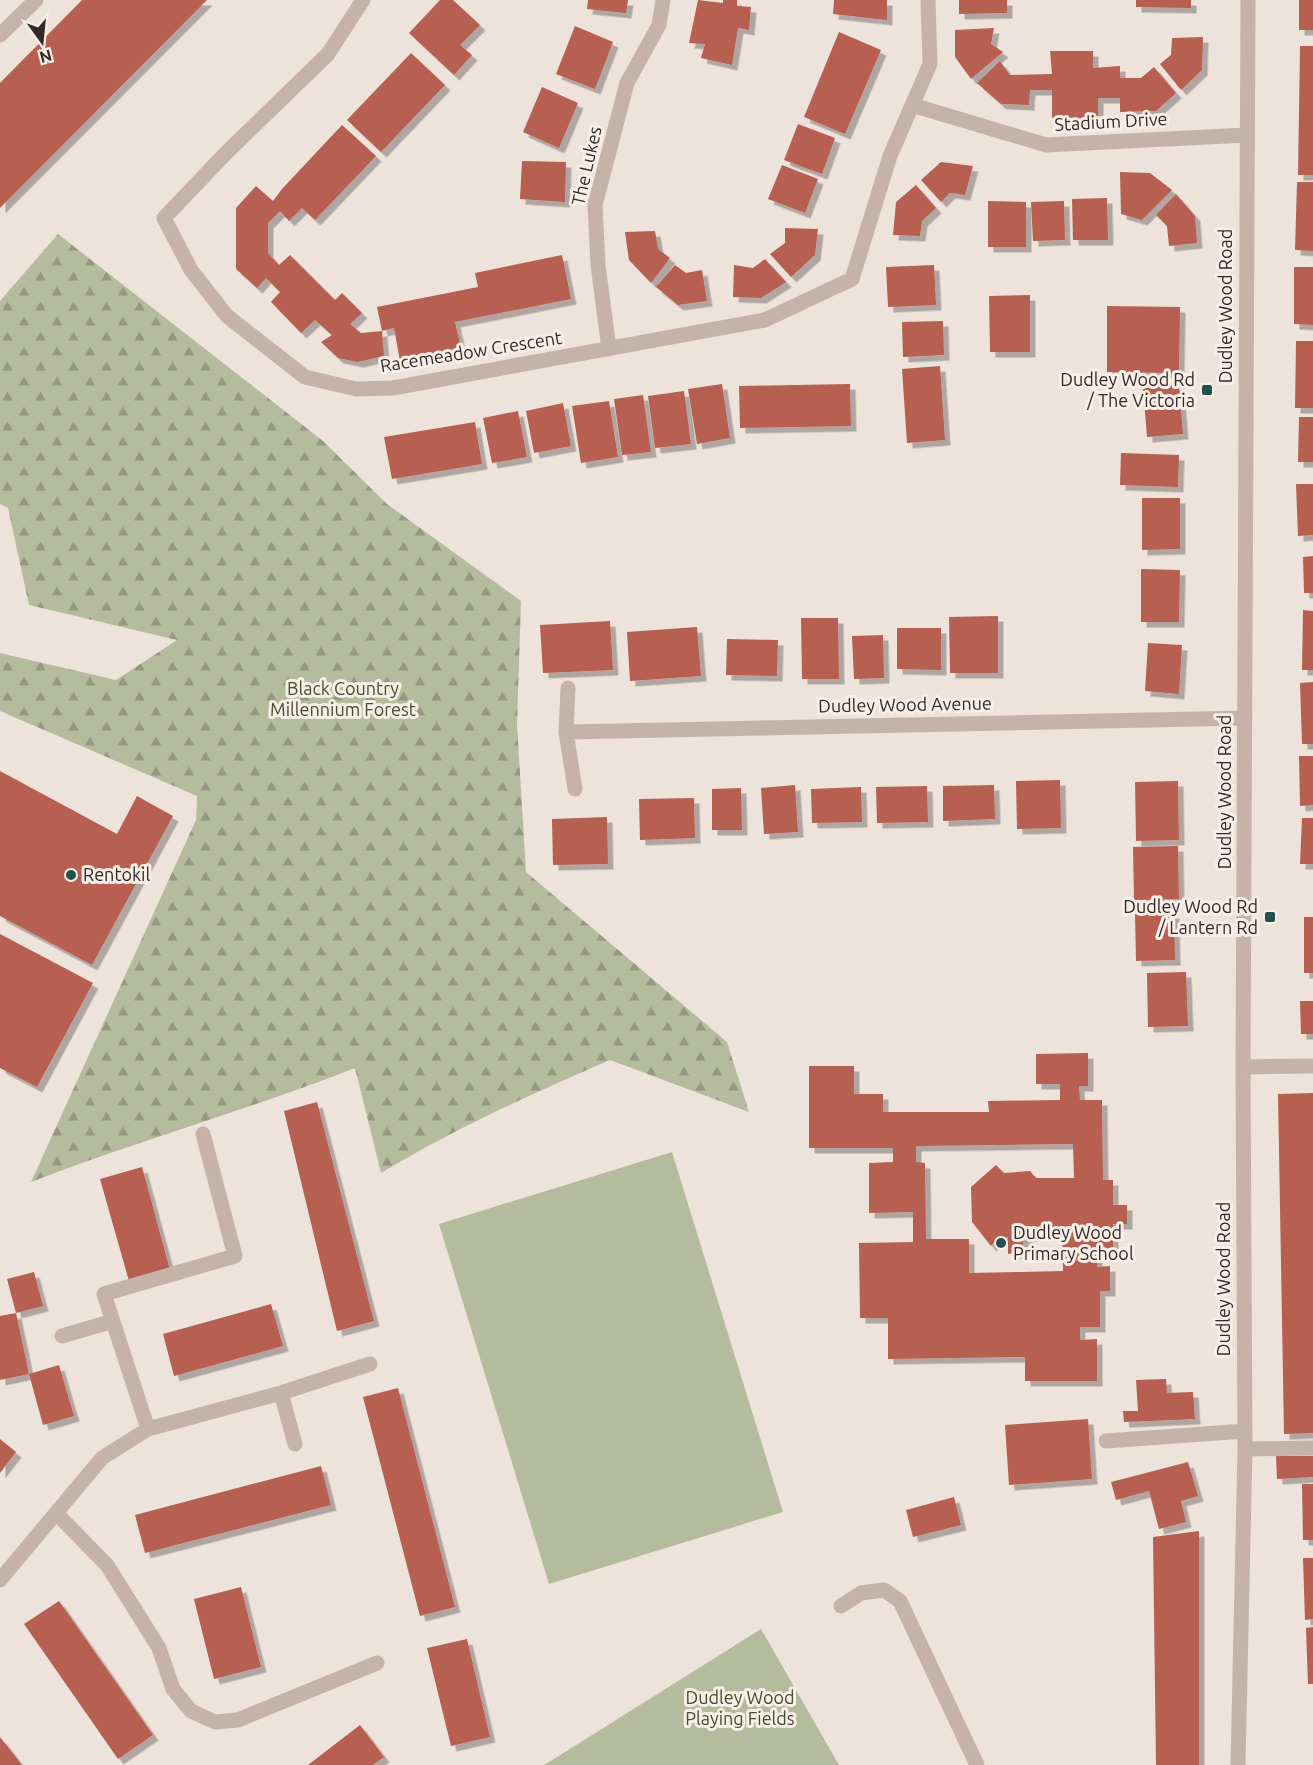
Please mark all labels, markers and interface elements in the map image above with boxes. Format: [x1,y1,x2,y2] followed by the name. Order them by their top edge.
[12,12,72,72] north arrow
[38,46,54,67] text: N
[1054,108,1168,134] street label: Stadium Drive
[567,124,605,207] street label: The Lukes
[1215,229,1235,383] street label: Dudley Wood Road
[379,327,563,375] street label: Racemeadow Crescent
[1060,369,1195,410] place label: Dudley Wood Rd / The Victoria
[1200,383,1214,397] marker: Dudley Wood Rd / The Victoria
[270,678,416,719] park label: Black Country Millennium Forest
[818,692,992,716] street label: Dudley Wood Avenue
[1214,715,1234,869] street label: Dudley Wood Road
[83,864,150,884] place label: Rentokil
[64,868,78,882] marker: Rentokil
[1123,896,1258,937] place label: Dudley Wood Rd / Lantern Rd
[1263,910,1277,924] marker: Dudley Wood Rd / Lantern Rd
[1213,1202,1233,1356] street label: Dudley Wood Road
[1013,1222,1134,1263] place label: Dudley Wood Primary School
[994,1236,1008,1250] marker: Dudley Wood Primary School
[685,1687,795,1728] park label: Dudley Wood Playing Fields

